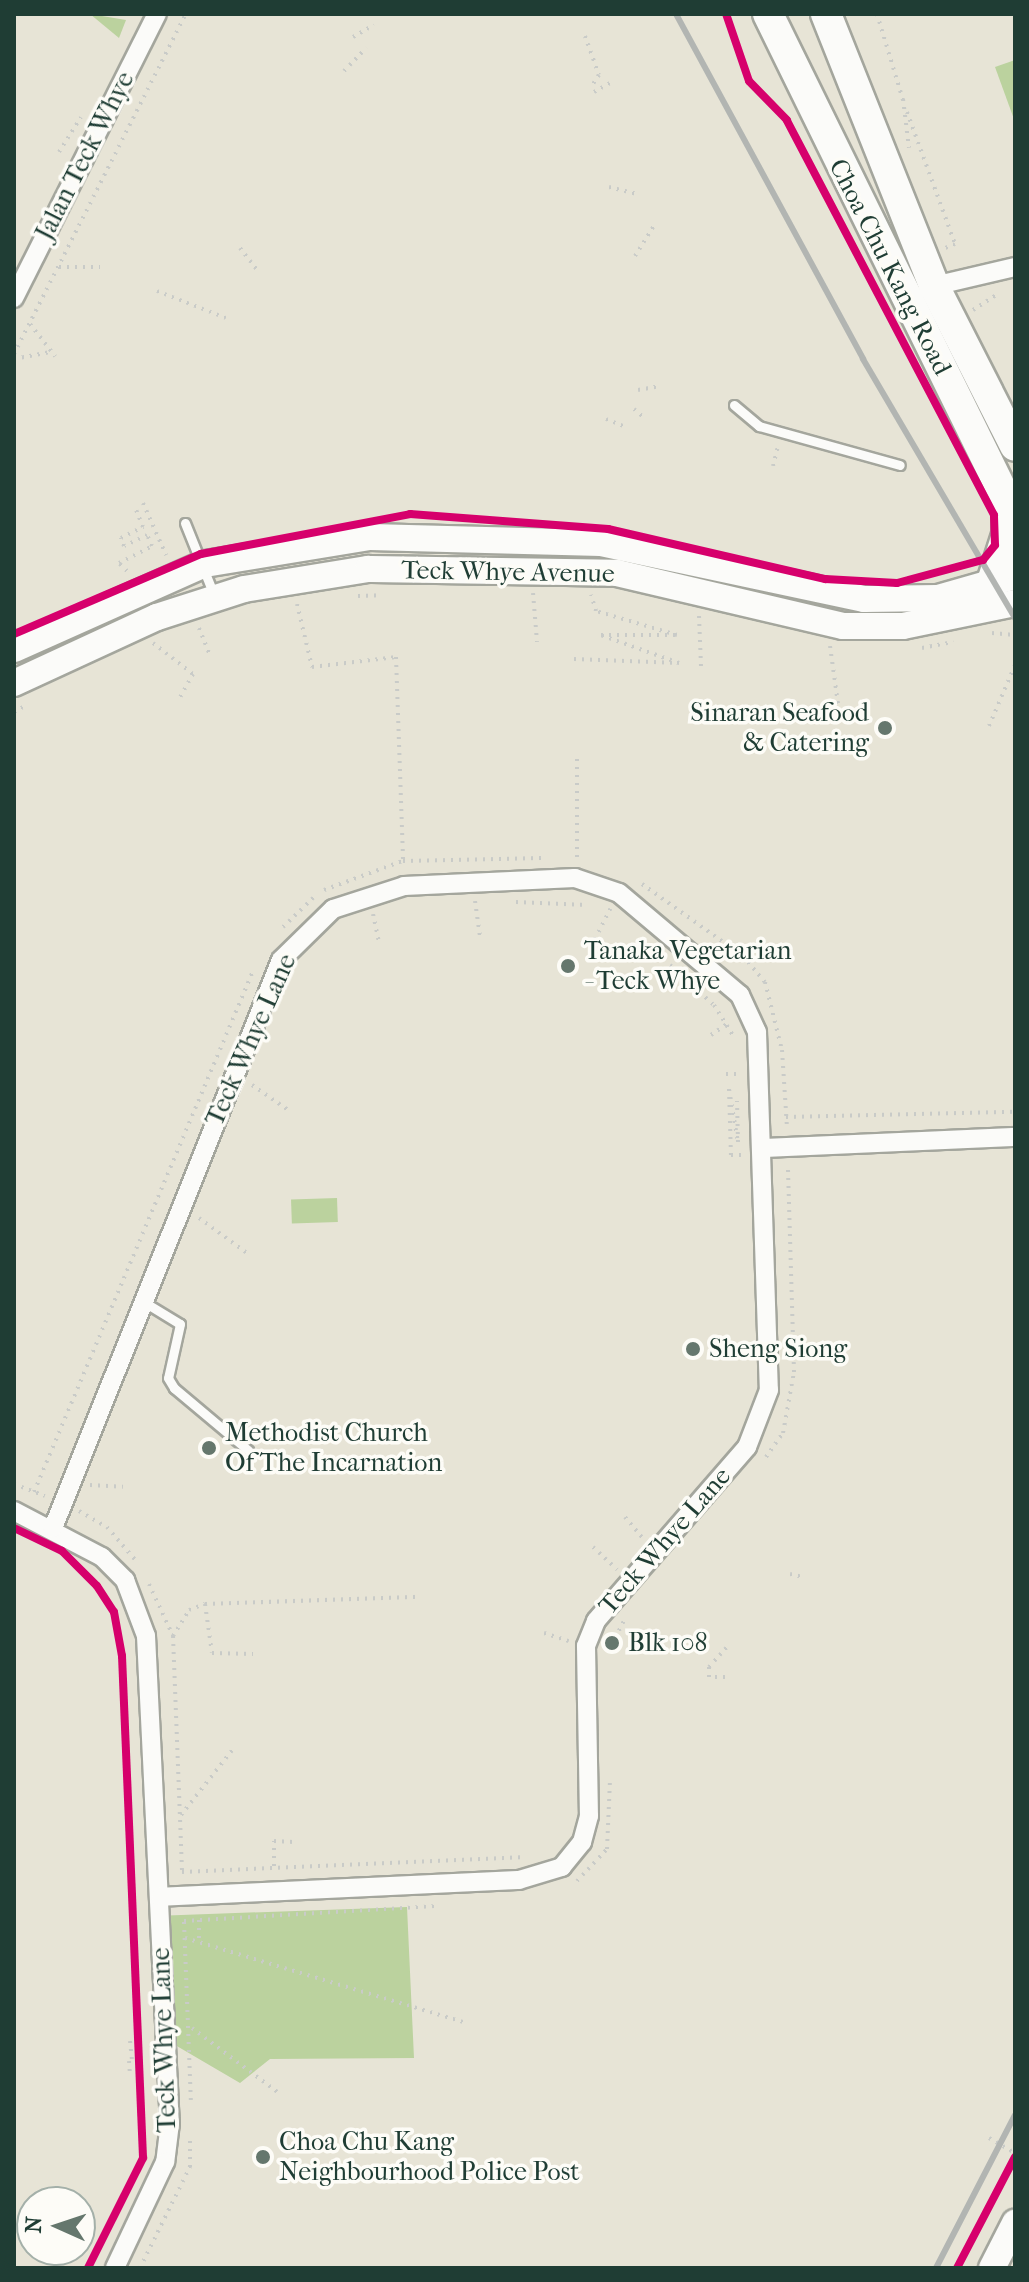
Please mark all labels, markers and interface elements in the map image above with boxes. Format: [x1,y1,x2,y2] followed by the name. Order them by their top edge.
[29,66,141,246] street label: Jalan Teck Whye
[822,154,958,380] street label: Choa Chu Kang Road
[401,555,615,589] street label: Teck Whye Avenue
[690,697,869,758] place label: Sinaran Seafood & Catering
[876,719,894,737] marker: Sinaran Seafood & Catering
[584,935,792,996] place label: Tanaka Vegetarian - Teck Whye
[199,949,303,1131] street label: Teck Whye Lane
[559,957,577,975] marker: Tanaka Vegetarian - Teck Whye
[709,1333,847,1365] place label: Sheng Siong
[684,1340,702,1358] marker: Sheng Siong
[225,1417,442,1478] place label: Methodist Church Of The Incarnation
[200,1439,218,1457] marker: Methodist Church Of The Incarnation
[593,1461,737,1621] street label: Teck Whye Lane
[628,1627,708,1659] place label: Blk 108
[603,1634,621,1652] marker: Blk 108
[145,1947,183,2133] street label: Teck Whye Lane
[279,2126,580,2188] place label: Choa Chu Kang Neighbourhood Police Post
[254,2148,272,2166] marker: Choa Chu Kang Neighbourhood Police Post
[16,2186,96,2266] north arrow
[21,2216,47,2234] text: N

